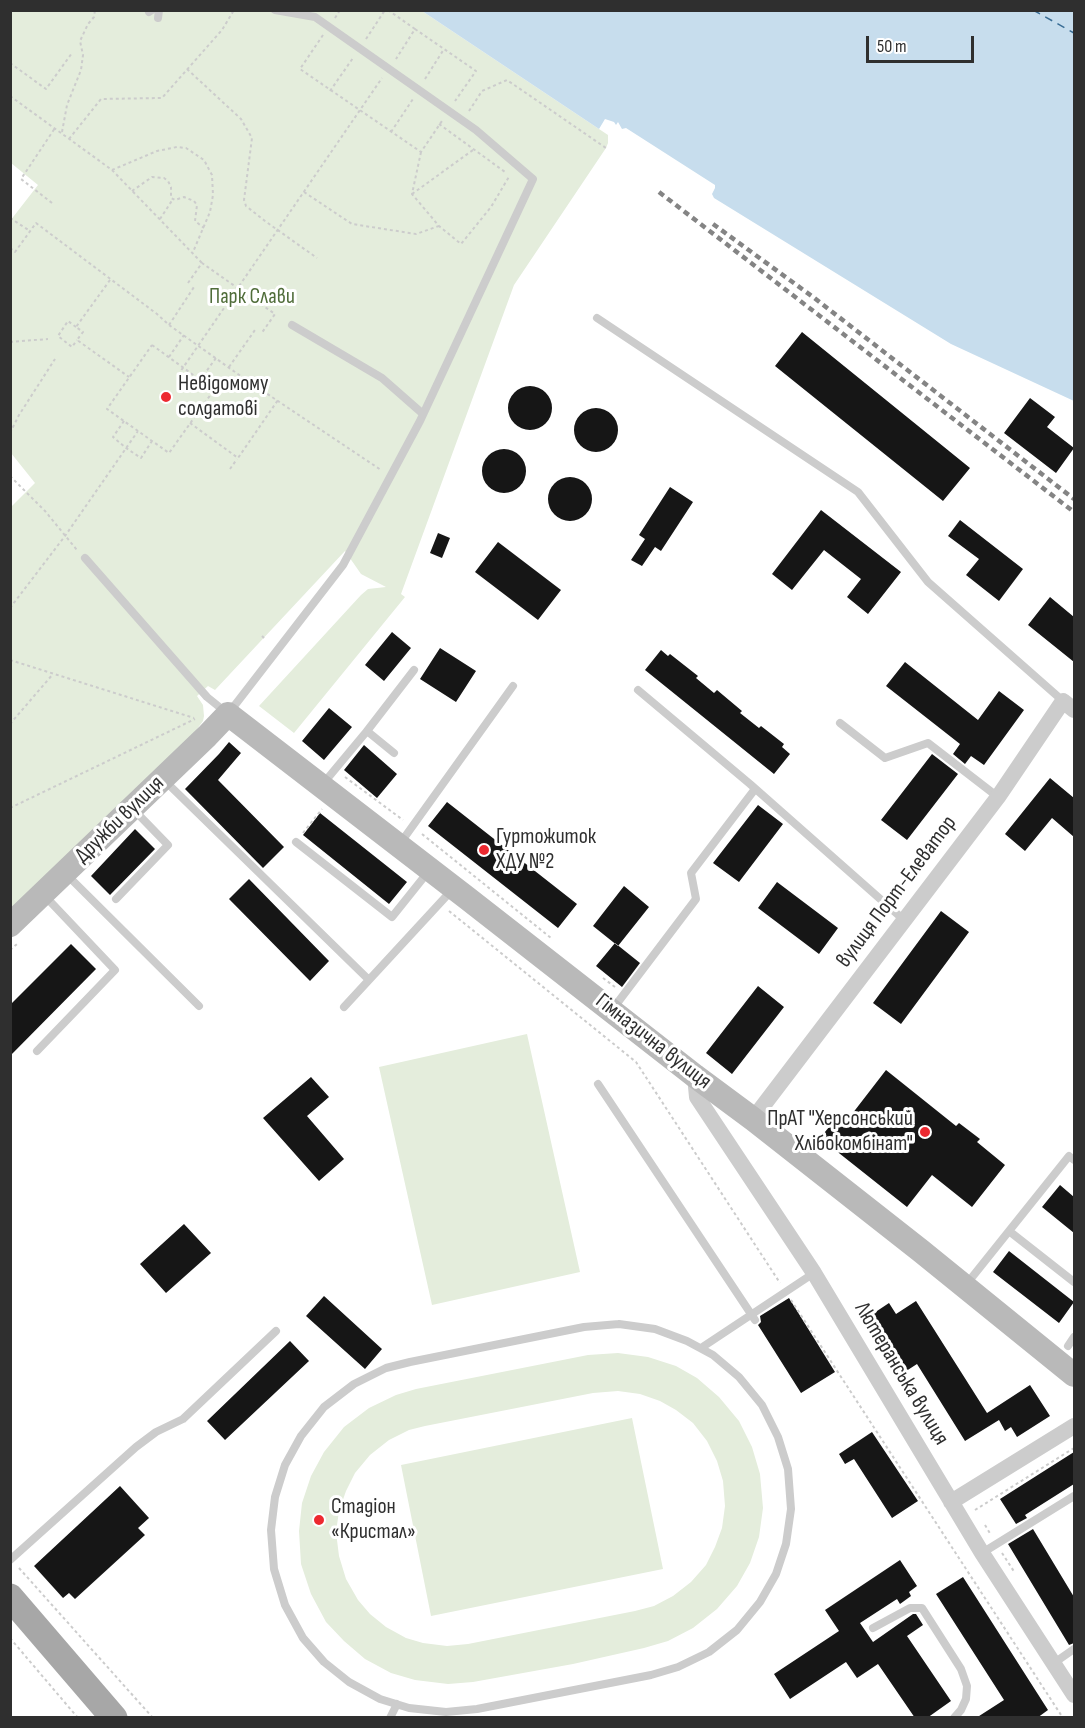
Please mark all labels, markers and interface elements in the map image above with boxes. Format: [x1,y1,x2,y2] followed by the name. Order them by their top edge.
[869,24,977,62] scale bar
[877,36,907,57] text: 50 m
[209,284,295,310] park label: Парк Слави
[178,371,269,422] place label: Невідомому солдатові
[159,390,173,404] marker: Невідомому солдатові
[70,771,170,869] street label: Дружби вулиця
[831,811,963,973] street label: вулиця Порт-Елеватор
[496,824,596,876] place label: Гуртожиток ХДУ №2
[477,843,491,857] marker: Гуртожиток ХДУ №2
[590,989,716,1095] street label: Гімназична вулиця
[767,1106,913,1158] place label: ПрАТ "Херсонський Хлібокомбінат"
[918,1125,932,1139] marker: ПрАТ "Херсонський Хлібокомбінат"
[848,1298,954,1450] street label: Лютеранська вулиця
[331,1494,416,1546] place label: Стадіон «Кристал»
[312,1513,326,1527] marker: Стадіон «Кристал»

